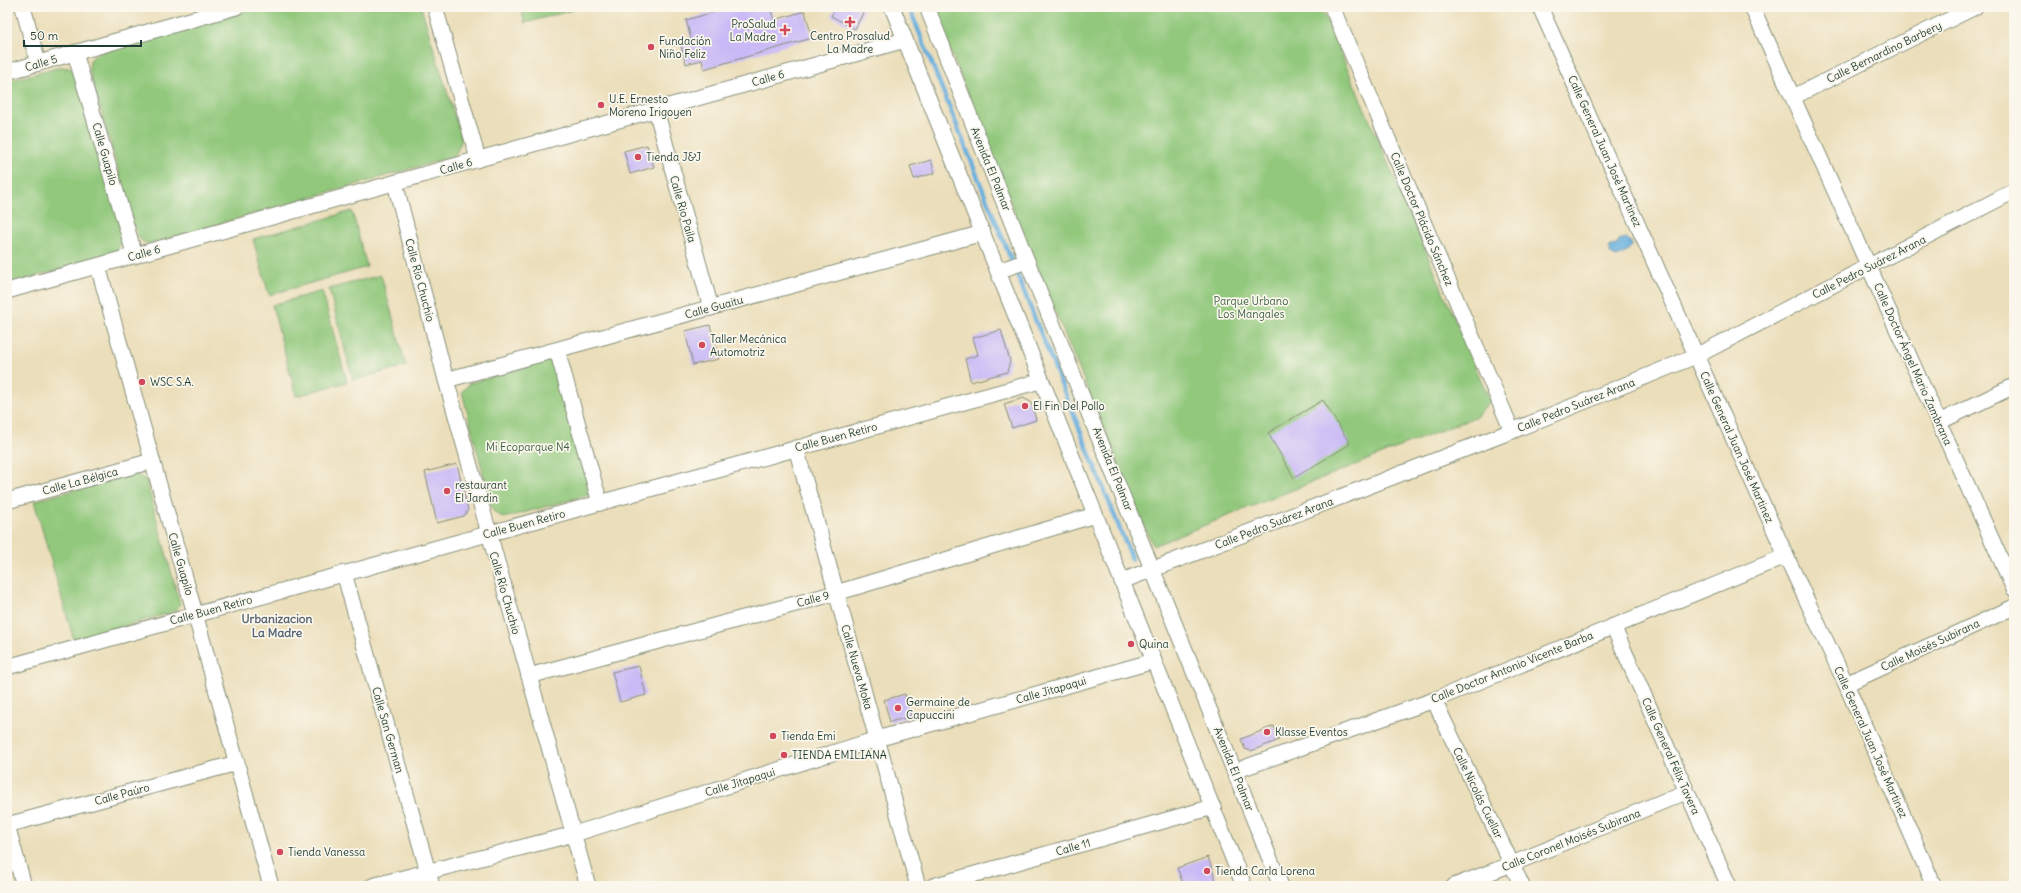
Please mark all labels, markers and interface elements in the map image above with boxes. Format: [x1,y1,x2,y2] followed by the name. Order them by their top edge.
[844,16,856,28] marker: Centro Prosalud La Madre
[730,17,777,44] place label: ProSalud La Madre
[1824,18,1944,86] street label: Calle Bernardino Barbery
[24,22,141,48] scale bar
[779,24,791,36] marker: ProSalud La Madre
[30,28,59,43] text: 50 m
[810,29,890,56] place label: Centro Prosalud La Madre
[659,34,711,61] place label: Fundación Niño Feliz
[646,42,656,52] marker: Fundación Niño Feliz
[23,52,59,74] street label: Calle 5
[750,67,786,89] street label: Calle 6
[1565,73,1645,229] street label: Calle General Juan José Martinez
[609,92,692,119] place label: U.E. Ernesto Moreno Irigoyen
[596,100,606,110] marker: U.E. Ernesto Moreno Irigoyen
[89,121,121,187] street label: Calle Guapilo
[968,125,1014,214] street label: Avenida El Palmar
[646,150,702,164] place label: Tienda J&J
[1387,150,1457,288] street label: Calle Doctor Plácido Sánchez
[633,152,643,162] marker: Tienda J&J
[438,155,474,177] street label: Calle 6
[667,174,699,244] street label: Calle Rio Paila
[1810,232,1928,302] street label: Calle Pedro Suárez Arana
[402,237,438,323] street label: Calle Río Chuchio
[126,242,162,264] street label: Calle 6
[1871,280,1956,447] street label: Calle Doctor Ángel Mario Zambrana
[683,292,745,322] street label: Calle Guaitu
[1214,294,1288,321] park label: Parque Urbano Los Mangales
[710,332,786,359] place label: Taller Mecánica Automotriz
[697,340,707,350] marker: Taller Mecánica Automotriz
[1697,369,1777,525] street label: Calle General Juan José Martinez
[150,375,194,389] place label: WSC S.A.
[1515,375,1637,435] street label: Calle Pedro Suárez Arana
[137,377,147,387] marker: WSC S.A.
[1033,399,1105,413] place label: El Fin Del Pollo
[1020,401,1030,411] marker: El Fin Del Pollo
[793,419,879,455] street label: Calle Buen Retiro
[1090,425,1136,514] street label: Avenida El Palmar
[486,440,570,454] park label: Mi Ecoparque N4
[41,464,119,498] street label: Calle La Bélgica
[455,478,507,505] place label: restaurant El Jardin
[442,486,452,496] marker: restaurant El Jardin
[1213,494,1335,552] street label: Calle Pedro Suárez Arana
[481,506,567,542] street label: Calle Buen Retiro
[165,531,197,597] street label: Calle Guapilo
[486,550,524,636] street label: Calle Río Chuchio
[795,588,831,610] street label: Calle 9
[168,592,254,628] street label: Calle Buen Retiro
[241,611,313,640] district label: Urbanizacion La Madre
[1878,616,1982,674] street label: Calle Moisés Subirana
[838,623,876,711] street label: Calle Nueva Moka
[1429,628,1595,706] street label: Calle Doctor Antonio Vicente Barba
[1139,637,1169,651] place label: Quina
[1126,639,1136,649] marker: Quina
[1831,664,1911,820] street label: Calle General Juan José Martinez
[1014,673,1088,707] street label: Calle Jitapaqui
[369,685,407,775] street label: Calle San German
[906,695,970,722] place label: Germaine de Capuccini
[1639,695,1703,817] street label: Calle General Félix Tavera
[893,703,903,713] marker: Germaine de Capuccini
[1211,725,1257,814] street label: Avenida El Palmar
[1275,725,1348,739] place label: Klasse Eventos
[1262,727,1272,737] marker: Klasse Eventos
[781,729,835,743] place label: Tienda Emi
[768,731,778,741] marker: Tienda Emi
[1450,745,1506,841] street label: Calle Nicolás Cuellar
[792,748,887,762] place label: TIENDA EMILIANA
[779,750,789,760] marker: TIENDA EMILIANA
[703,765,777,799] street label: Calle Jitapaqui
[93,780,151,808] street label: Calle Paúro
[1499,806,1643,874] street label: Calle Coronel Moisés Subirana
[1054,835,1092,859] street label: Calle 11
[288,845,365,859] place label: Tienda Vanessa
[275,847,285,857] marker: Tienda Vanessa
[1215,864,1315,878] place label: Tienda Carla Lorena
[1202,866,1212,876] marker: Tienda Carla Lorena

